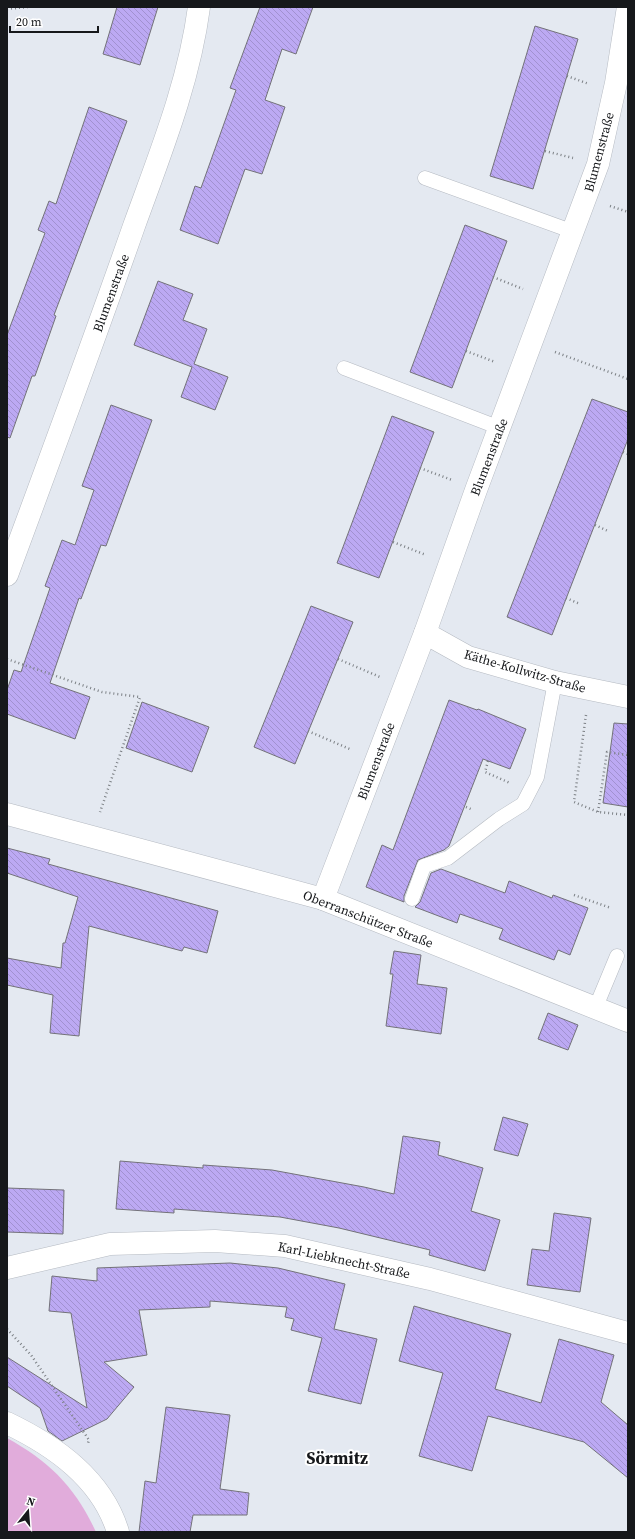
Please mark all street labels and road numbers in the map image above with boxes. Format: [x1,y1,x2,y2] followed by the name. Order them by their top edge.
[580,110,618,194] street label: Blumenstraße
[89,251,133,334] street label: Blumenstraße
[466,415,512,498] street label: Blumenstraße
[462,645,588,697] street label: Käthe-Kollwitz-Straße
[353,719,399,802] street label: Blumenstraße
[300,886,436,952] street label: Oberranschützer Straße
[276,1238,412,1282] street label: Karl-Liebknecht-Straße

